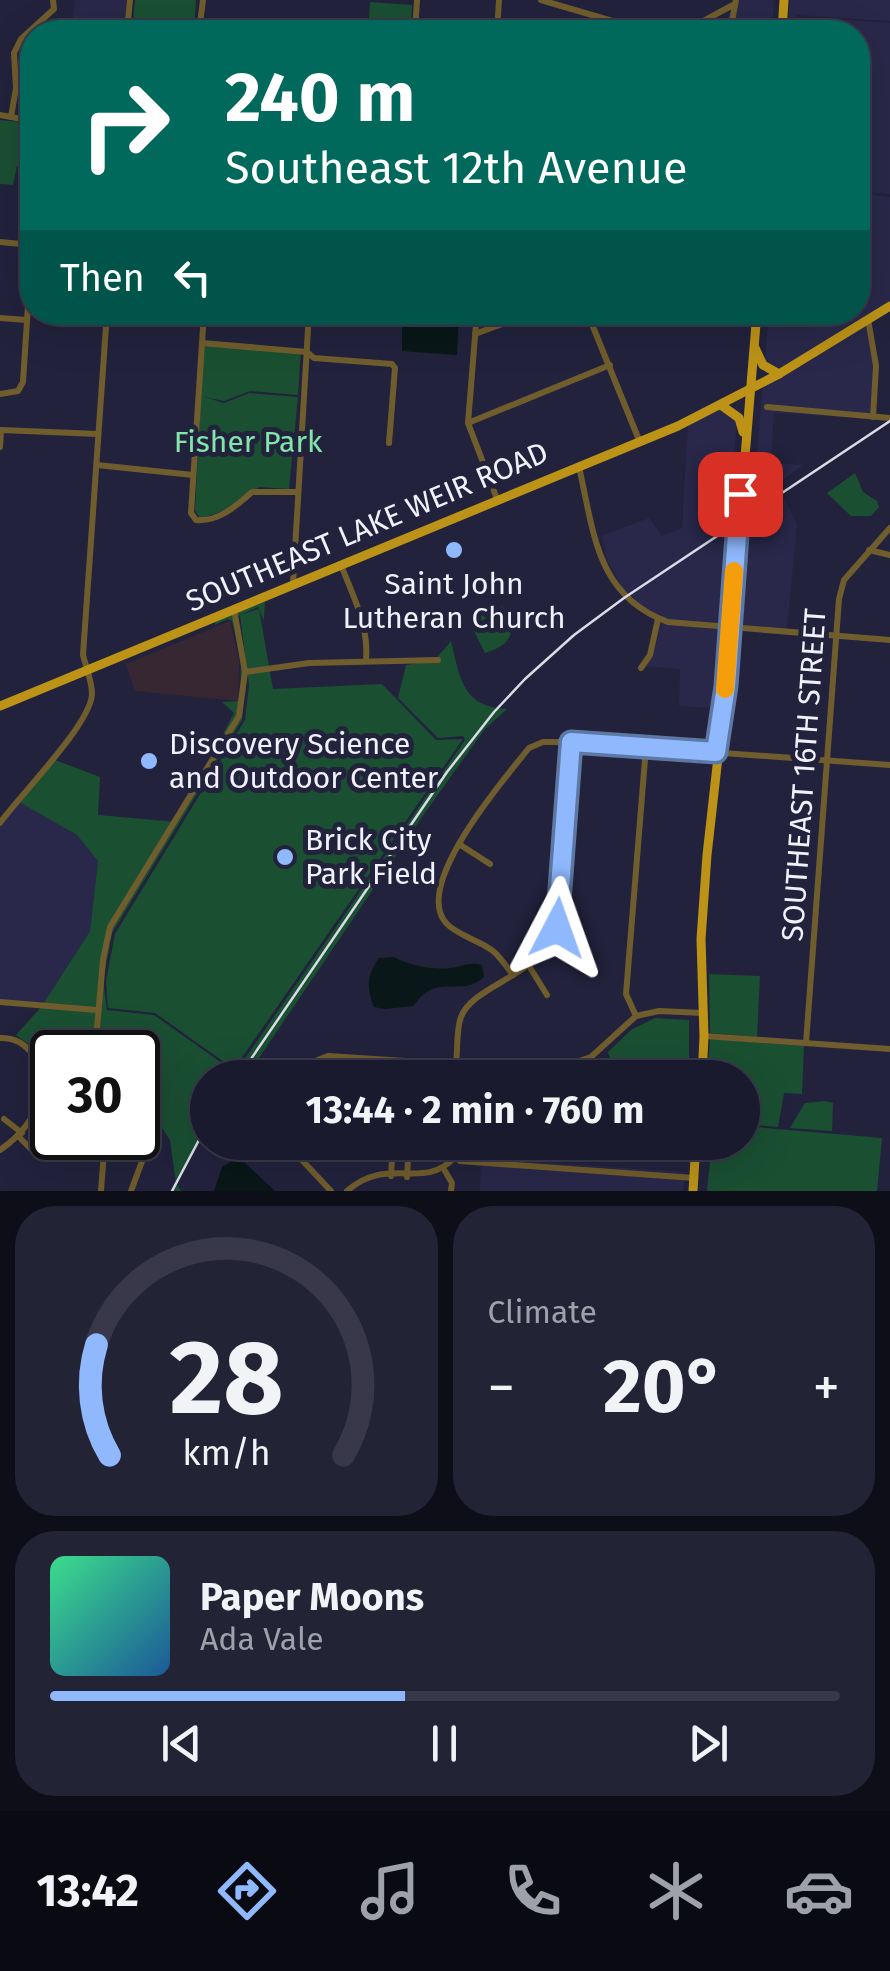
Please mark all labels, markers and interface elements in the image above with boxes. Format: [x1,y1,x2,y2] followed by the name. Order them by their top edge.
[225,56,415,140] text: 240 m
[60,60,190,190] icon: right
[225,141,688,195] text: Southeast 12th Avenue
[165,250,220,305] icon: left
[60,255,145,301] text: Then
[174,424,323,460] park label: Fisher Park
[181,434,553,620] street label: SOUTHEAST LAKE WEIR ROAD
[698,452,783,537] pin
[713,467,768,522] icon: arrive
[443,539,465,561] marker: Saint John Lutheran Church
[342,566,566,636] place label: Saint John Lutheran Church
[774,607,834,943] street label: SOUTHEAST 16TH STREET
[169,726,439,796] place label: Discovery Science and Outdoor Center
[138,750,160,772] marker: Discovery Science and Outdoor Center
[305,822,437,892] place label: Brick City Park Field
[274,846,296,868] marker: Brick City Park Field
[505,876,609,980] position arrow
[30,1030,160,1160] speed limit sign: 30
[306,1087,644,1133] text: 13:44 · 2 min · 760 m
[488,1293,597,1331] text: Climate
[169,1316,283,1441] text: 28
[603,1342,725,1432] text: 20°
[488,1355,515,1421] text: −
[813,1355,840,1421] text: +
[182,1432,270,1474] text: km/h
[200,1574,424,1620] text: Paper Moons
[200,1620,324,1658] text: Ada Vale
[154,1716,209,1771] icon: previous
[417,1716,472,1771] icon: pause
[681,1716,736,1771] icon: next
[212,1856,282,1926] icon: directions
[355,1856,425,1926] icon: music
[498,1856,568,1926] icon: phone
[641,1856,711,1926] icon: climate
[784,1856,854,1926] icon: car
[36,1864,139,1918] text: 13:42

